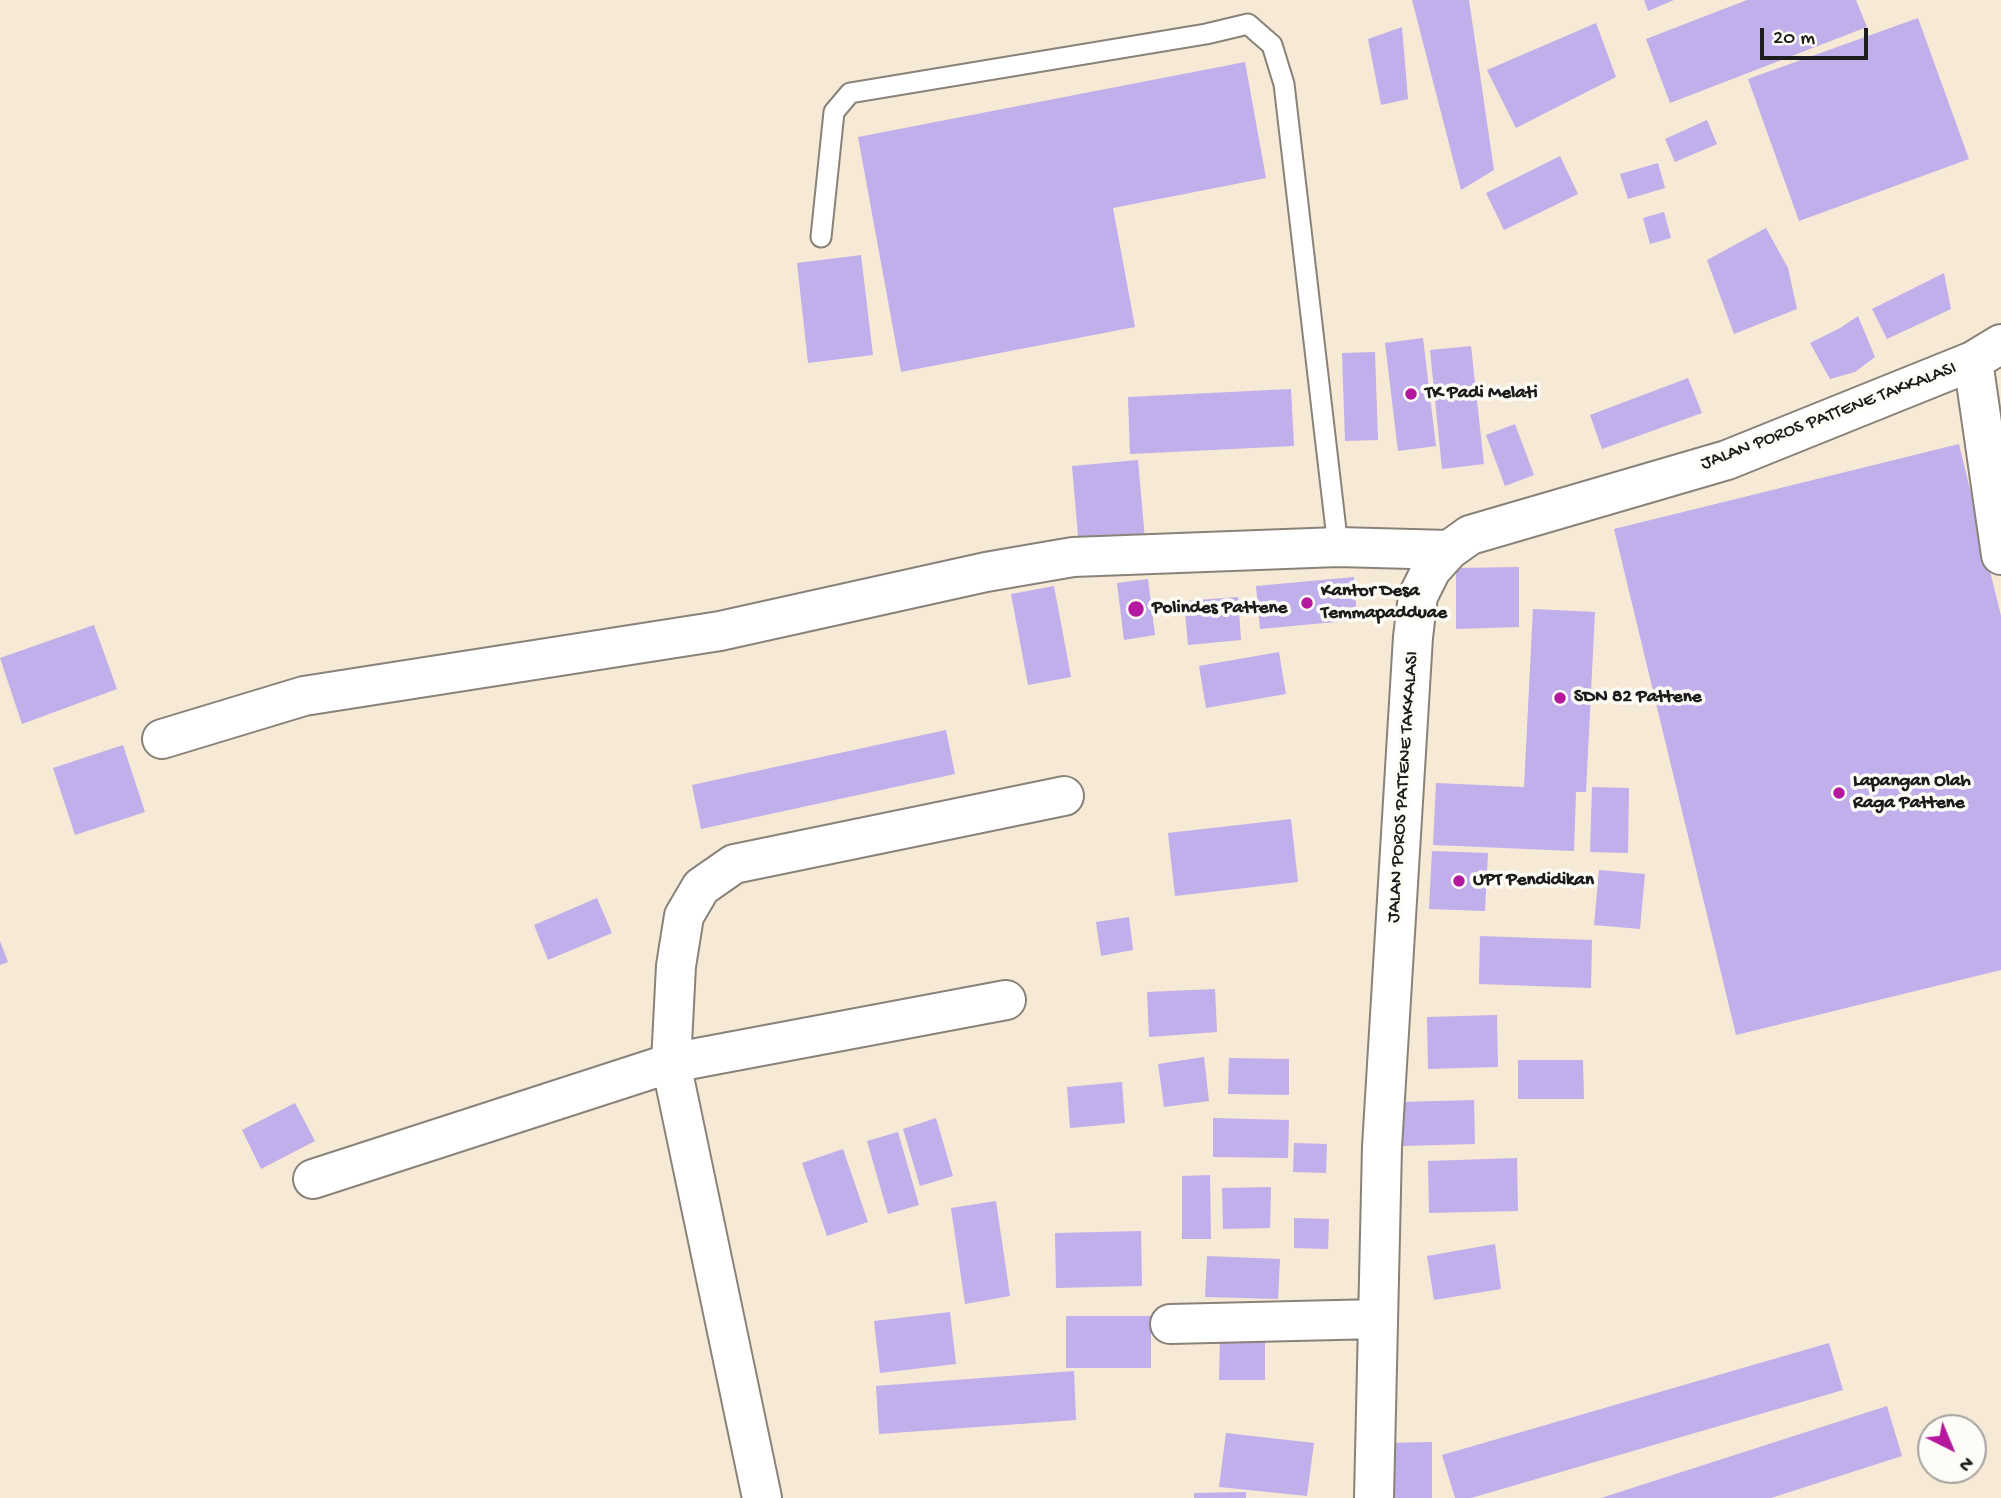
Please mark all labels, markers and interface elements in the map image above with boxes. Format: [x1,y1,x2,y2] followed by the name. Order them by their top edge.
[1763,14,1871,58] scale bar
[1773,27,1815,52] text: 20 m
[1698,358,1960,476] street label: JALAN POROS PATTENE TAKKALASI
[1425,383,1538,405] place label: TK Padi Melati
[1403,386,1419,402] marker: TK Padi Melati
[1321,581,1447,625] place label: Kantor Desa Temmapadduae
[1299,595,1315,611] marker: Kantor Desa Temmapadduae
[1152,598,1287,620] place label: Polindes Pattene
[1126,599,1146,619] marker: Polindes Pattene
[1383,651,1425,923] street label: JALAN POROS PATTENE TAKKALASI
[1574,687,1702,709] place label: SDN 82 Pattene
[1552,690,1568,706] marker: SDN 82 Pattene
[1853,771,1971,815] place label: Lapangan Olah Raga Pattene
[1831,785,1847,801] marker: Lapangan Olah Raga Pattene
[1473,870,1594,892] place label: UPT Pendidikan
[1451,873,1467,889] marker: UPT Pendidikan
[1917,1414,1987,1484] north arrow
[1953,1451,1978,1476] text: N

